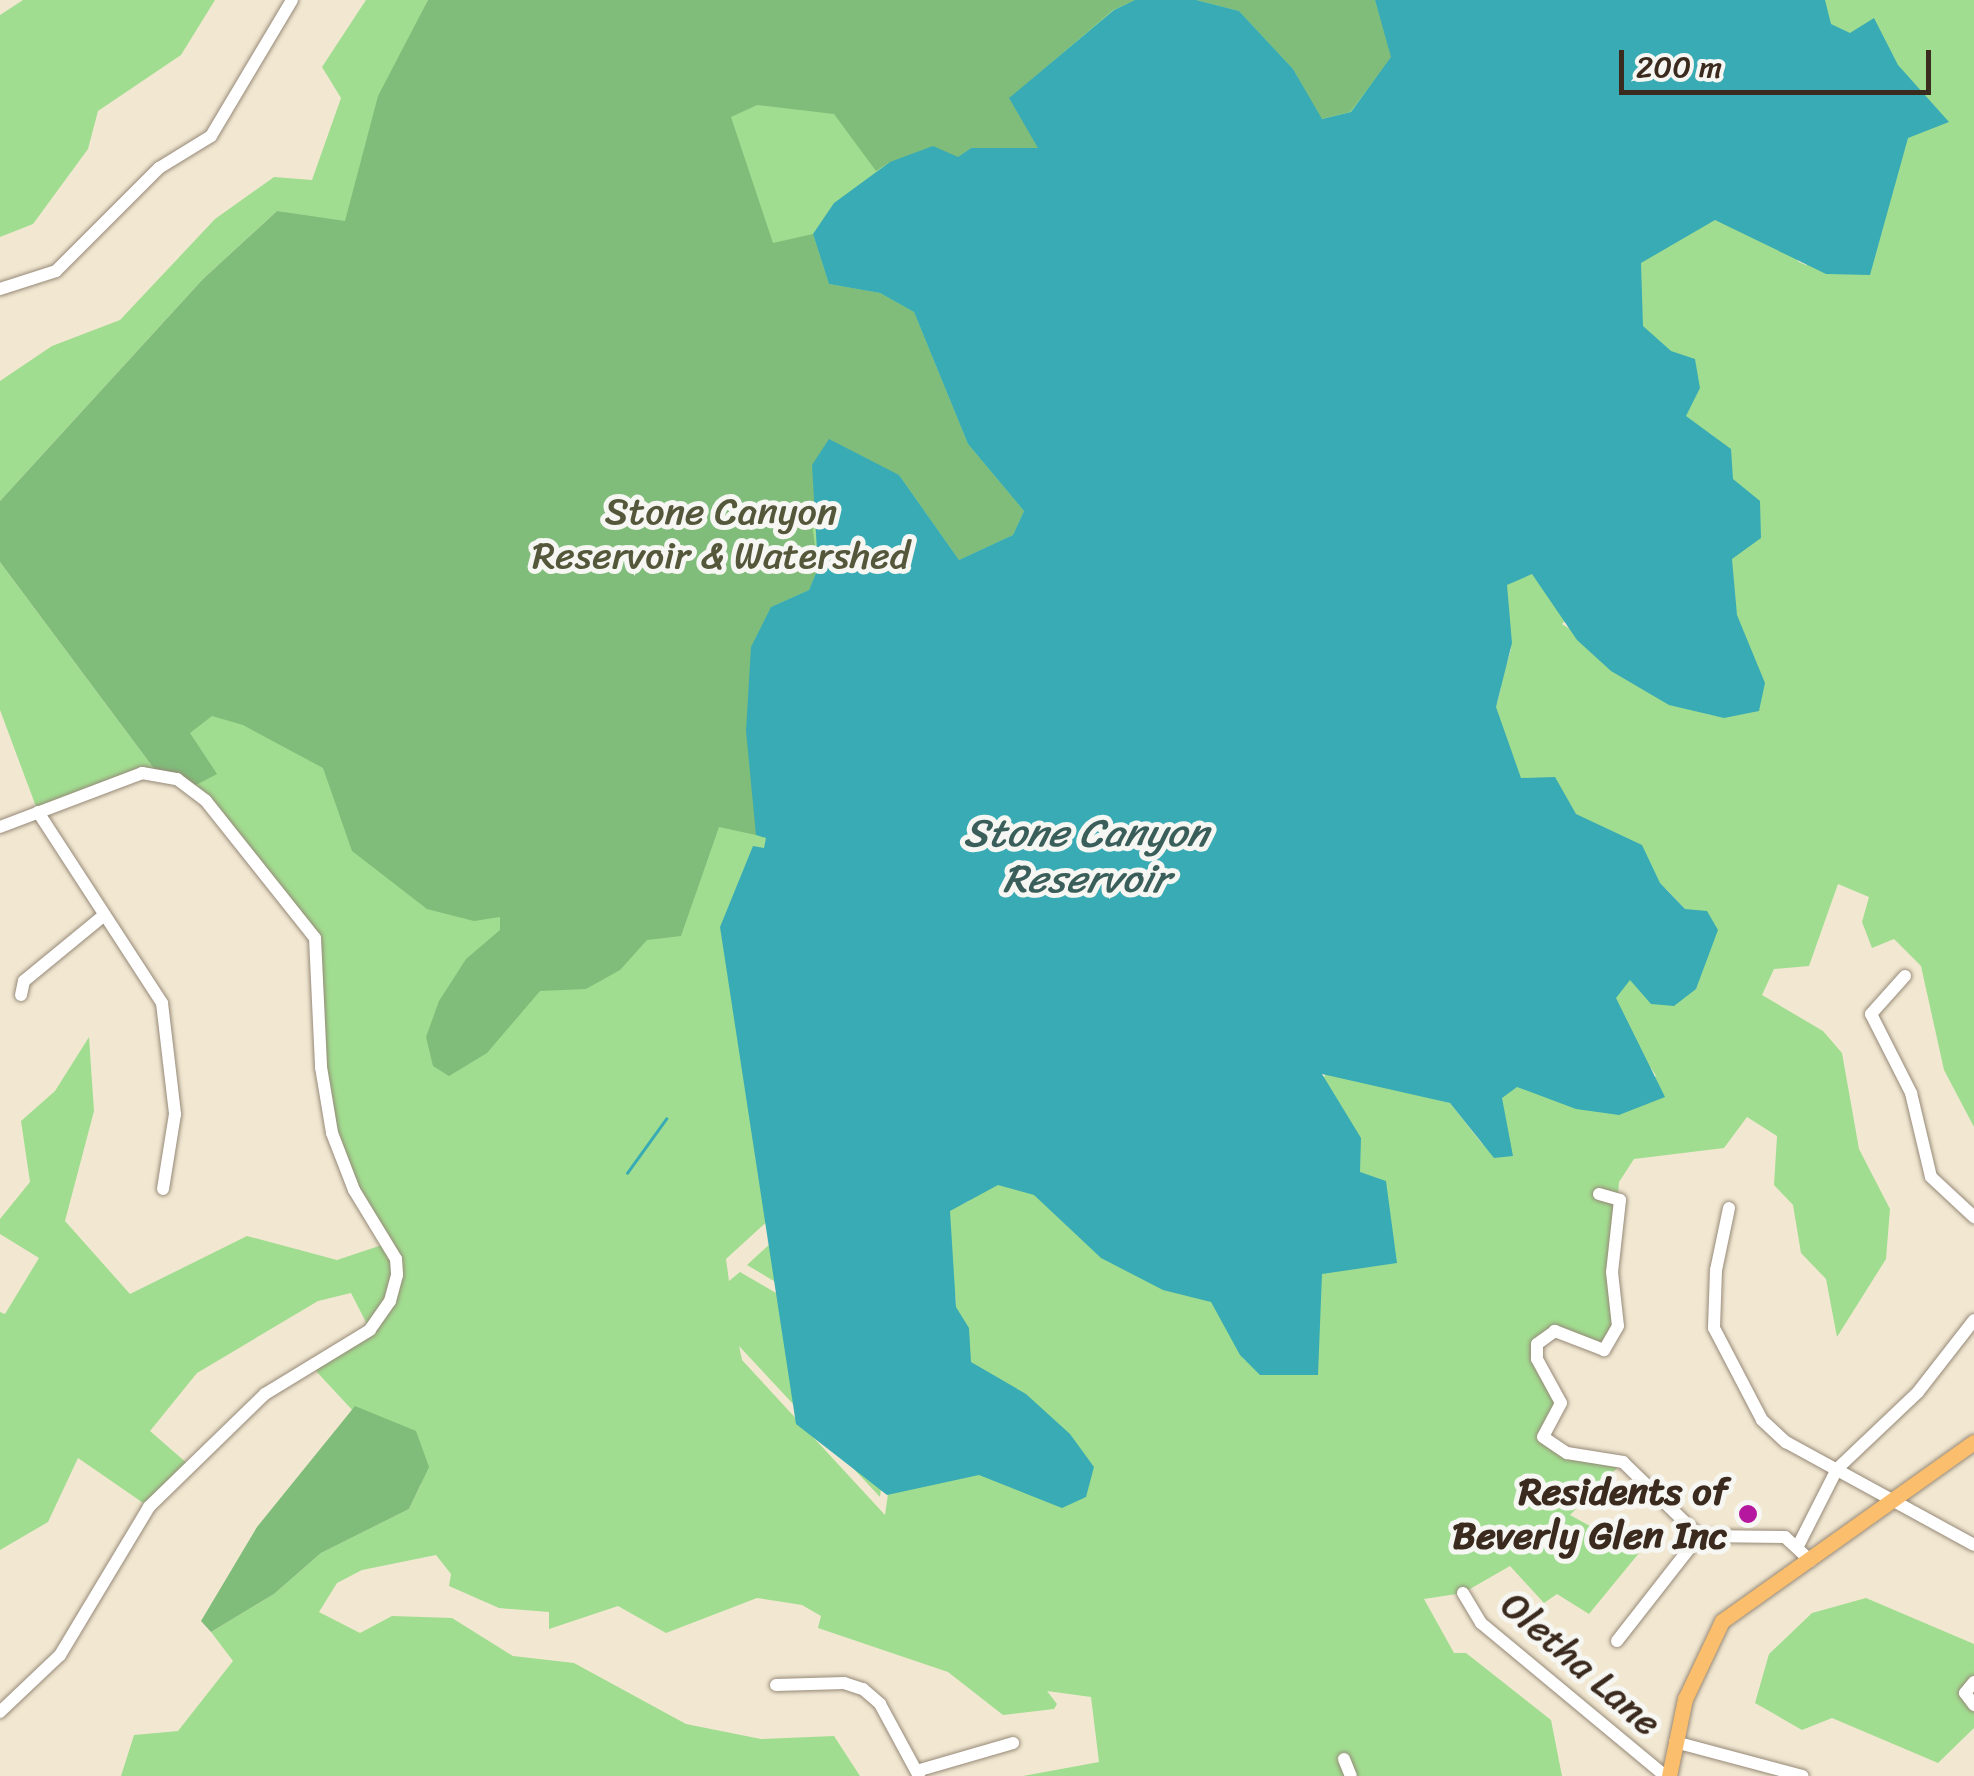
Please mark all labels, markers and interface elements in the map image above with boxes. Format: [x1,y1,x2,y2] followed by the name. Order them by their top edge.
[1624,30,1936,92] scale bar
[1636,40,1722,94] text: 200 m
[533,489,909,578] park label: Stone Canyon Reservoir & Watershed
[964,809,1208,903] water label: Stone Canyon Reservoir
[1452,1469,1728,1558] place label: Residents of Beverly Glen Inc
[1737,1503,1759,1525] marker: Residents of Beverly Glen Inc
[1492,1582,1670,1746] street label: Oletha Lane

